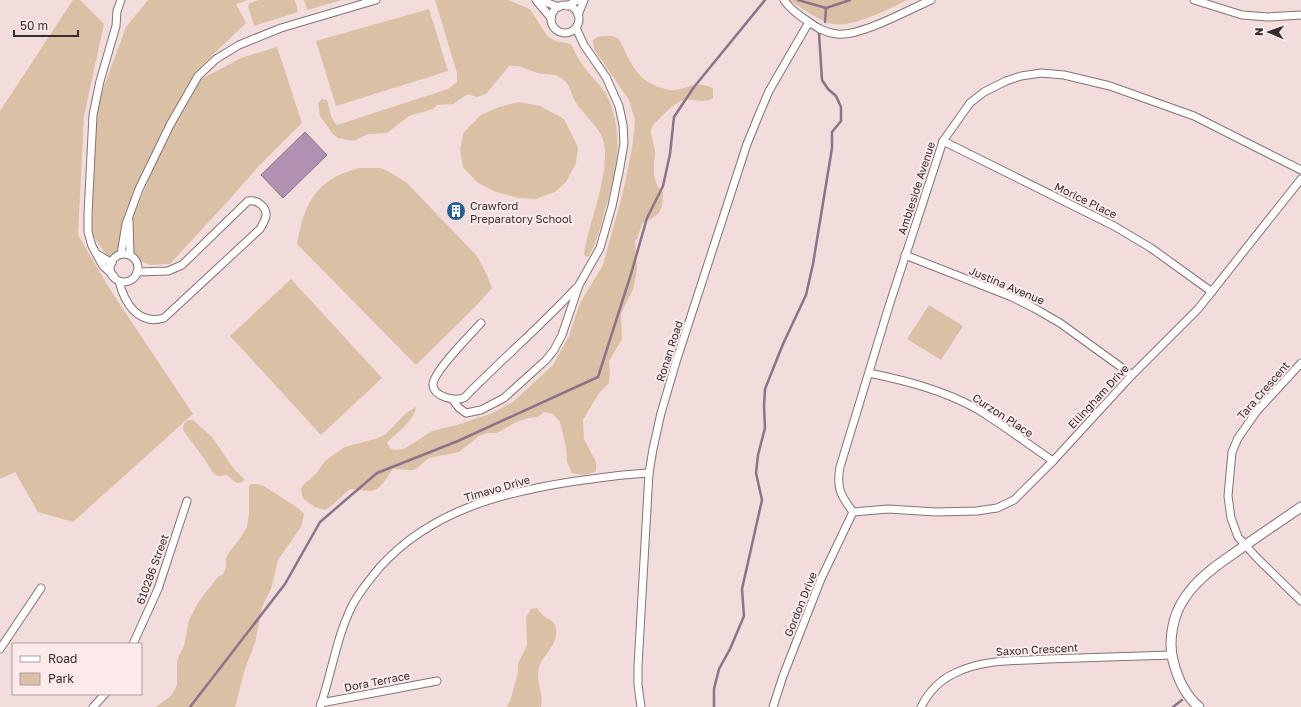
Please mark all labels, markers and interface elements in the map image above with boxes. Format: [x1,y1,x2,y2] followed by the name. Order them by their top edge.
[14,12,78,38] scale bar
[1249,12,1289,52] north arrow
[20,18,48,33] text: 50 m
[1252,27,1265,36] text: N
[895,140,937,236] street label: Ambleside Avenue
[1053,179,1119,221] street label: Morice Place
[470,199,573,225] place label: Crawford Preparatory School
[445,200,467,222] building icon: Crawford Preparatory School
[967,263,1047,307] street label: Justina Avenue
[653,319,685,383] street label: Ronan Road
[1234,358,1292,422] street label: Tara Crescent
[1065,361,1131,431] street label: Ellingham Drive
[970,391,1036,439] street label: Curzon Place
[463,472,531,504] street label: Timavo Drive
[133,532,171,606] street label: 610286 Street
[781,570,819,638] street label: Gordon Drive
[995,640,1079,658] street label: Saxon Crescent
[12,643,142,695] legend
[48,651,77,666] text: Road
[343,668,411,694] street label: Dora Terrace
[48,671,74,686] text: Park

